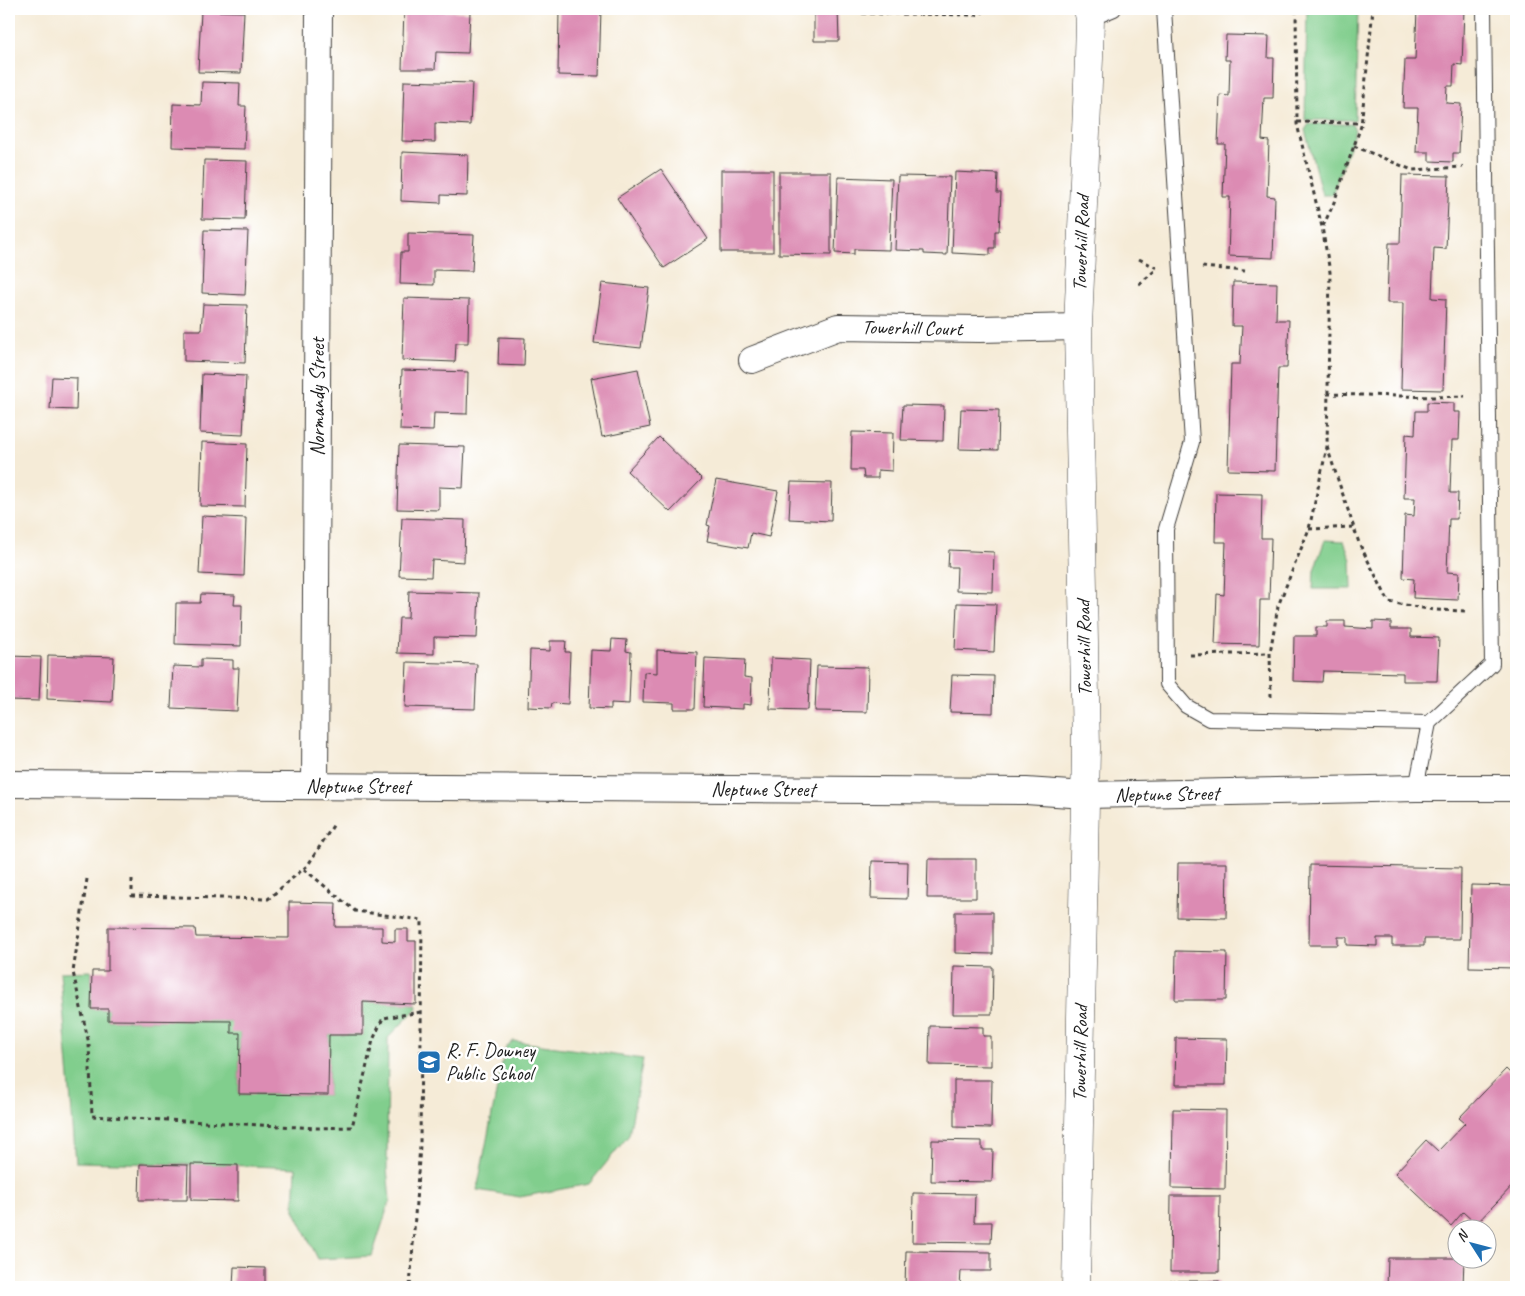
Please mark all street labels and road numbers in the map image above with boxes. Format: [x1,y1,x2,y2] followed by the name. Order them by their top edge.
[1067,191,1095,291] street label: Towerhill Road
[862,315,965,341] street label: Towerhill Court
[305,336,330,456] street label: Normandy Street
[1071,597,1097,696] street label: Towerhill Road
[306,774,413,799] street label: Neptune Street
[711,777,818,802] street label: Neptune Street
[1115,781,1223,807] street label: Neptune Street
[1067,1002,1093,1101] street label: Towerhill Road

